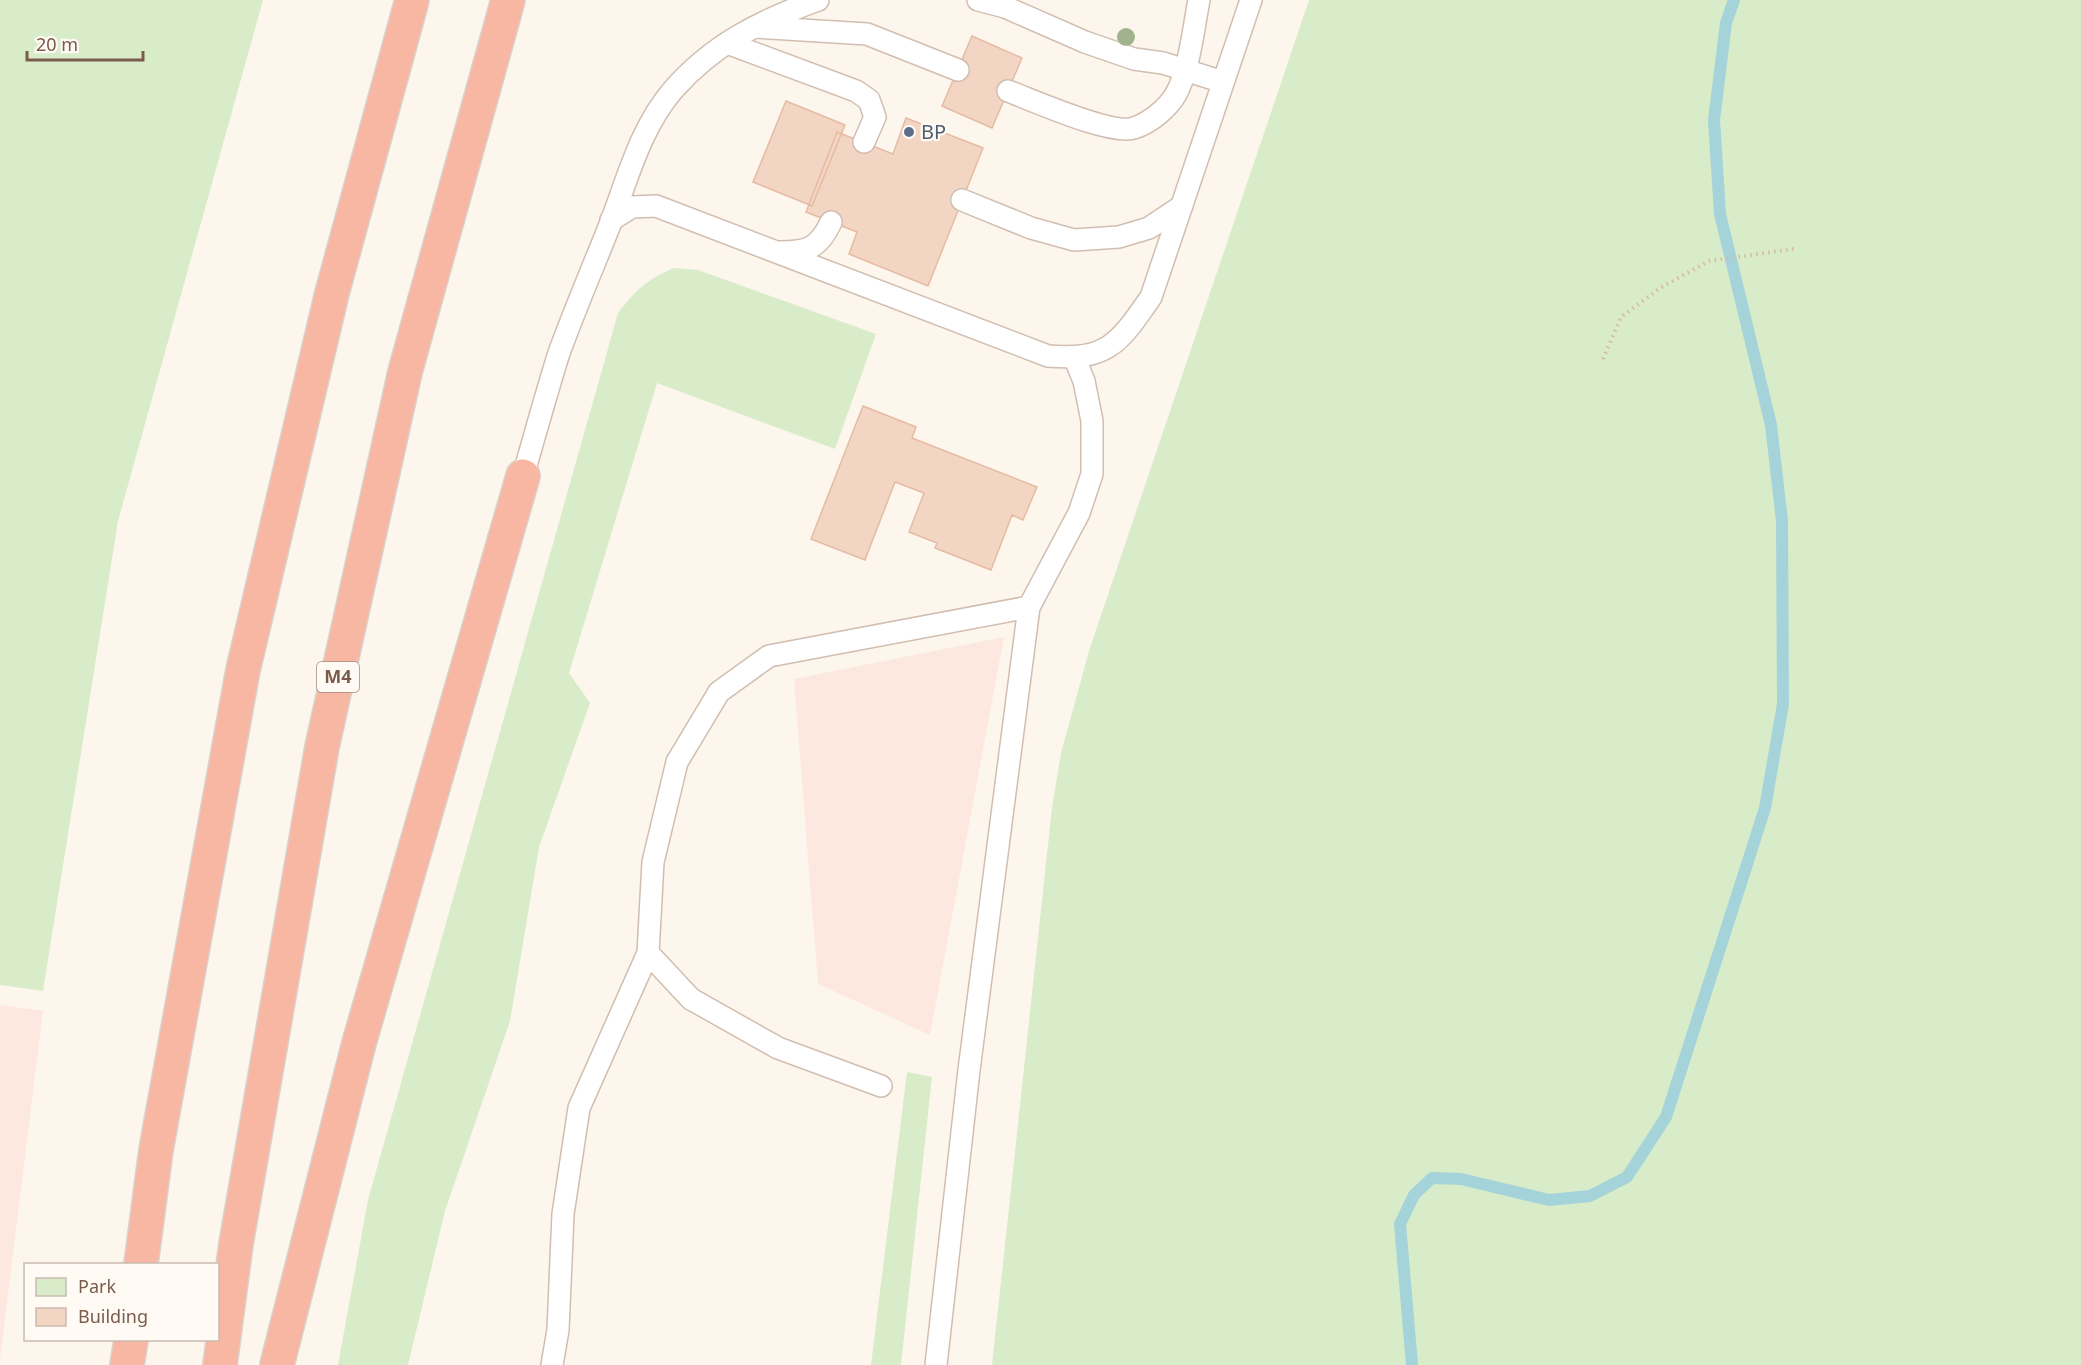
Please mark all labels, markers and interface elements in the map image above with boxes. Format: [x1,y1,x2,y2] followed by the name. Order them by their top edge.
[27,24,142,62] scale bar
[36,32,78,56] text: 20 m
[921,118,946,145] place label: BP
[902,125,916,139] marker: BP
[317,662,359,692] road number: M4
[24,1263,219,1341] legend
[78,1274,116,1298] text: Park
[78,1304,148,1328] text: Building

